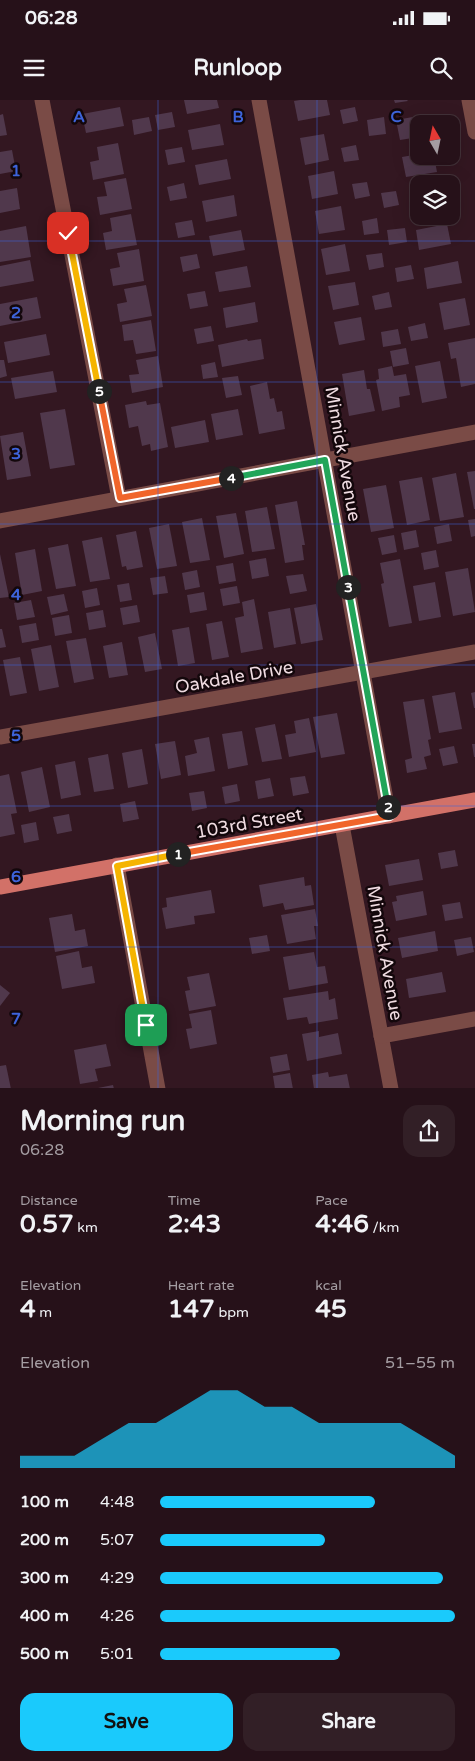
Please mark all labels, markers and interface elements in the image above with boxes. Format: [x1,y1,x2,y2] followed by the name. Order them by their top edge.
[25,7,78,29] text: 06:28
[20,54,48,82] icon: menu
[427,54,455,82] icon: search
[193,55,282,81] text: Runloop
[73,107,85,127] text: A
[232,107,244,127] text: B
[390,107,402,127] text: C
[410,115,460,165] north arrow
[410,115,460,225] map controls
[11,161,21,181] text: 1
[410,175,460,225] button: layers
[47,212,89,254] pin
[54,219,82,247] icon: check
[11,303,21,323] text: 2
[86,378,112,404] pin: 5
[95,383,104,400] text: 5
[320,385,366,523] street label: Minnick Avenue
[11,444,21,464] text: 3
[218,466,244,490] pin: 4
[227,470,236,487] text: 4
[336,574,360,600] pin: 3
[344,579,353,596] text: 3
[11,585,21,605] text: 4
[173,656,295,698] street label: Oakdale Drive
[11,726,21,746] text: 5
[376,794,400,820] pin: 2
[384,799,393,816] text: 2
[194,803,304,843] street label: 103rd Street
[166,842,190,866] pin: 1
[174,846,183,863] text: 1
[11,867,21,887] text: 6
[362,884,408,1022] street label: Minnick Avenue
[125,1004,167,1046] pin
[11,1009,21,1029] text: 7
[132,1011,160,1039] icon: arrive
[20,1104,185,1138] text: Morning run
[403,1105,455,1157] button: share
[20,1140,64,1160] text: 06:28
[20,1192,78,1209] text: Distance
[168,1192,200,1209] text: Time
[315,1192,348,1209] text: Pace
[20,1209,74,1239] text: 0.57
[168,1209,221,1239] text: 2:43
[315,1209,369,1239] text: 4:46
[74,1219,98,1236] text: km
[369,1219,399,1236] text: /km
[20,1277,81,1294] text: Elevation
[168,1277,234,1294] text: Heart rate
[315,1277,342,1294] text: kcal
[20,1294,36,1324] text: 4
[168,1294,215,1324] text: 147
[315,1294,347,1324] text: 45
[36,1304,52,1321] text: m
[215,1304,249,1321] text: bpm
[20,1353,90,1373] text: Elevation
[385,1353,455,1373] text: 51–55 m
[20,1492,69,1512] text: 100 m
[100,1492,134,1512] text: 4:48
[20,1530,69,1550] text: 200 m
[100,1530,134,1550] text: 5:07
[20,1568,69,1588] text: 300 m
[100,1568,134,1588] text: 4:29
[20,1606,69,1626] text: 400 m
[100,1606,134,1626] text: 4:26
[20,1644,69,1664] text: 500 m
[100,1644,134,1664] text: 5:01
[20,1693,233,1751] button: Save
[243,1693,455,1751] button: Share

